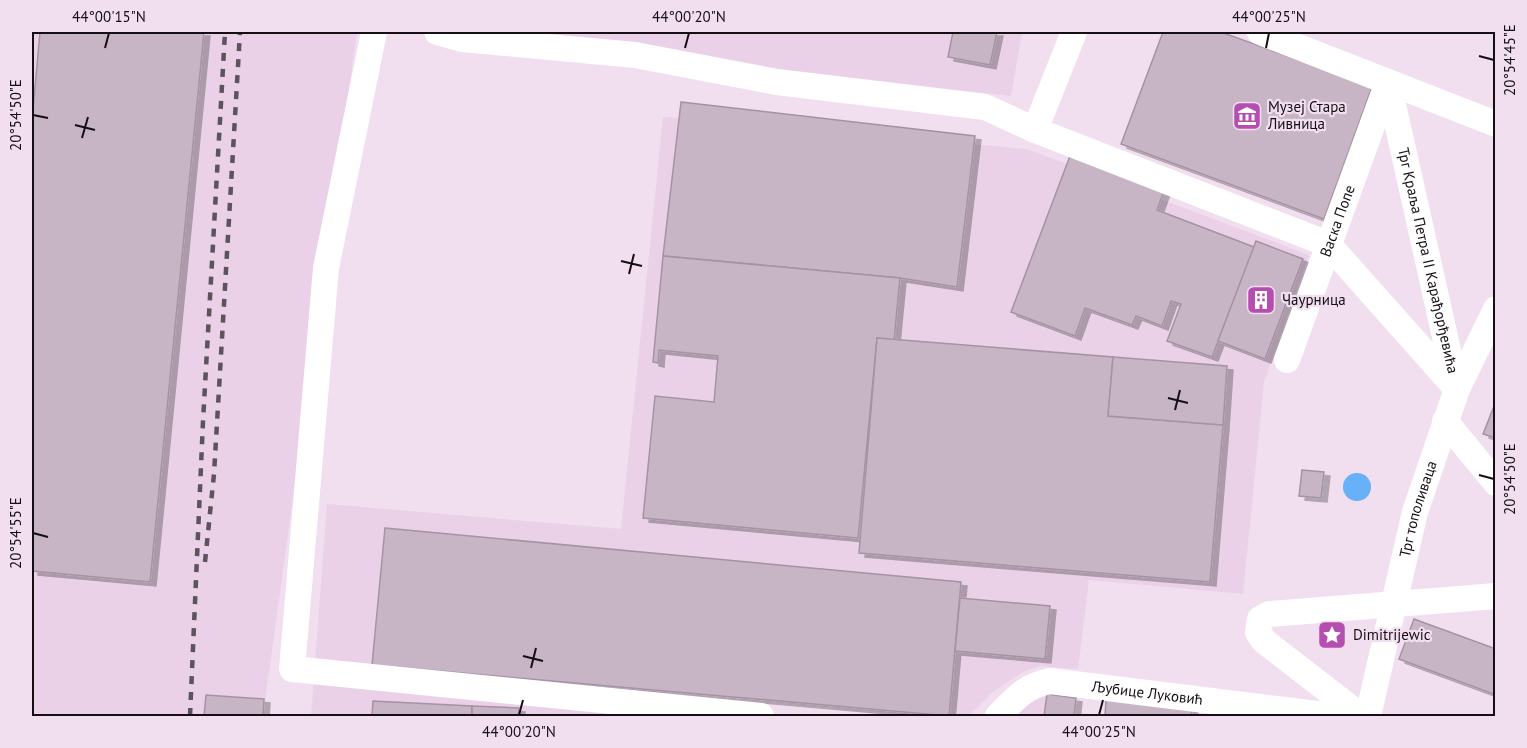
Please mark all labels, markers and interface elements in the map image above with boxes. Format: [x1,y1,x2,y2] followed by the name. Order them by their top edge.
[72,7,146,26] text: 44°00'15"N
[652,7,726,26] text: 44°00'20"N
[1232,7,1306,26] text: 44°00'25"N
[1500,24,1519,96] text: 20°54'45"E
[6,79,25,151] text: 20°54'50"E
[1267,97,1346,133] place label: Музеј Стара Ливница
[1231,100,1263,132] museum icon: Музеј Стара Ливница
[1394,146,1463,375] street label: Трг Краља Петра II Карађорђевића
[1315,182,1359,259] street label: Васка Попе
[1245,284,1277,316] building icon: Чаурница
[1282,290,1346,309] place label: Чаурница
[1500,443,1519,515] text: 20°54'50"E
[1395,458,1441,559] street label: Трг тополиваца
[6,497,25,569] text: 20°54'55"E
[1316,619,1348,651] place icon: Dimitrijewic
[1353,625,1431,644] place label: Dimitrijewic
[1090,676,1204,709] street label: Љубице Луковић
[482,722,556,741] text: 44°00'20"N
[1062,722,1136,741] text: 44°00'25"N

